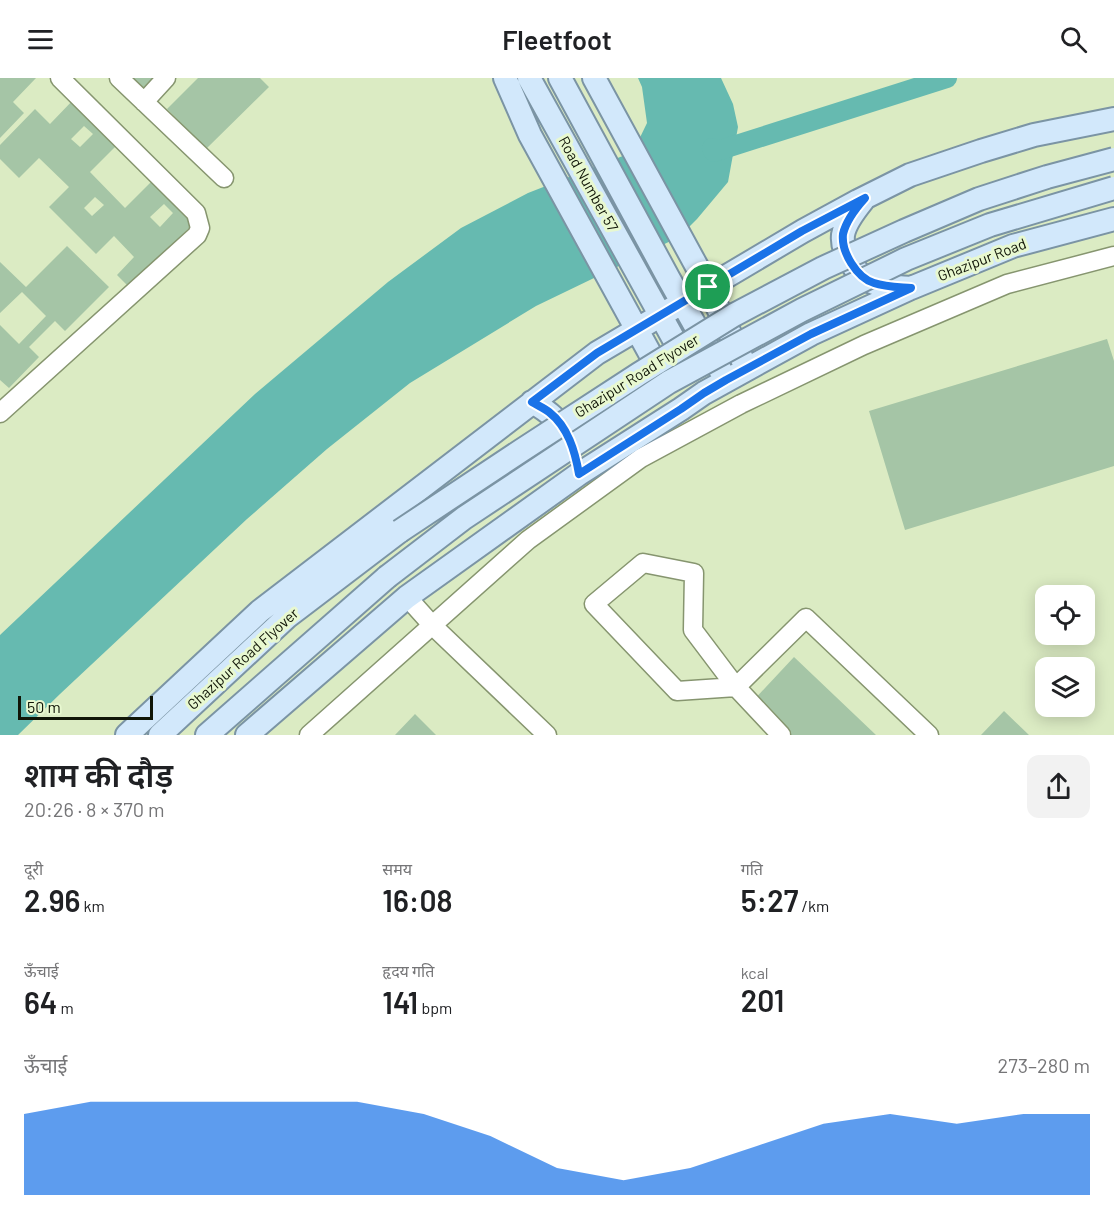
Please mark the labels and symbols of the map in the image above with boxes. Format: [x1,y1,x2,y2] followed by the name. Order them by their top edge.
[555,133,622,234] street label: Road Number 57
[935,234,1028,284] street label: Ghazipur Road
[682,261,733,312] pin
[571,329,702,421] street label: Ghazipur Road Flyover
[183,603,302,713] street label: Ghazipur Road Flyover
[18,693,153,720] scale bar

